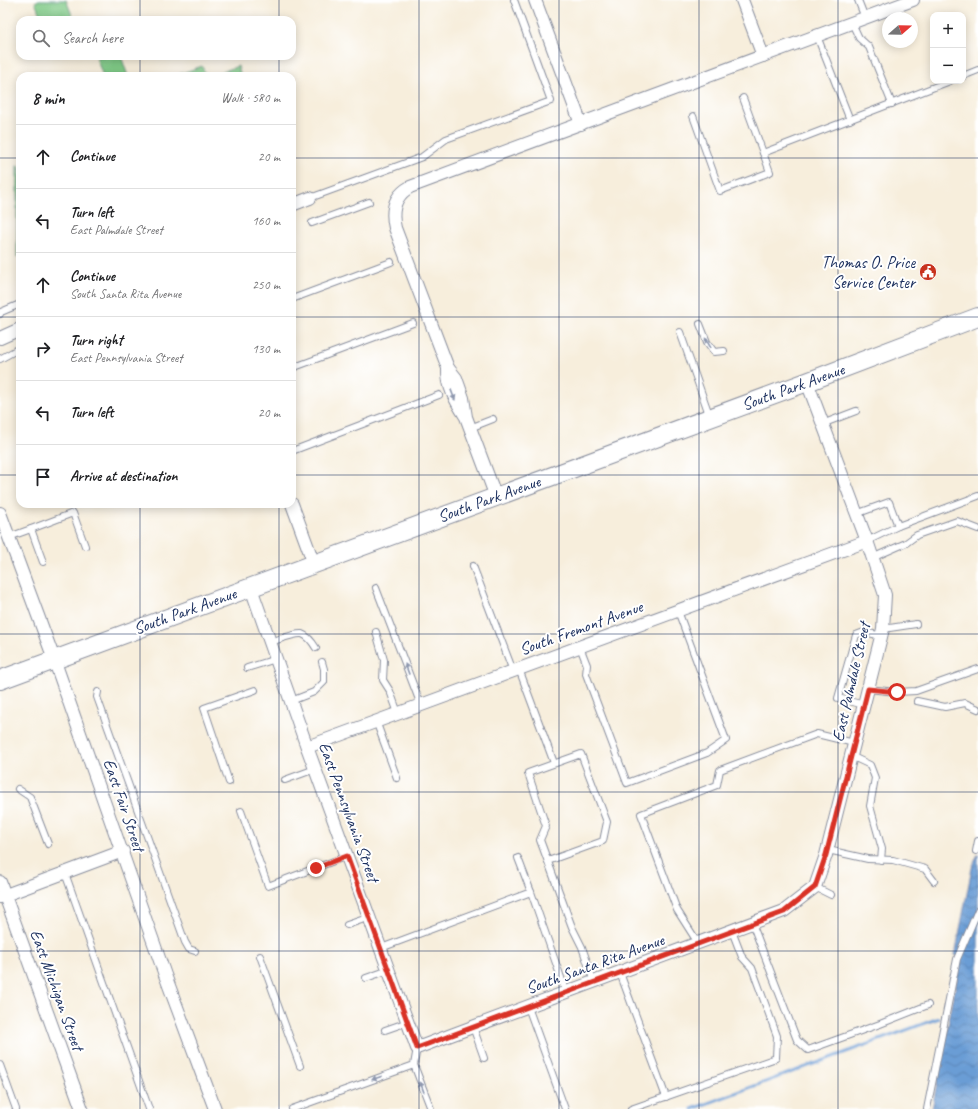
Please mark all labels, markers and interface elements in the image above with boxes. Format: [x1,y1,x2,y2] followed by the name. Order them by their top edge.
[882,12,918,48] north arrow
[930,12,966,84] map controls
[930,12,966,48] button: +
[16,16,296,60] search box
[30,27,52,49] icon: search
[62,29,123,48] text: Search here
[930,48,966,84] button: −
[32,88,65,109] text: 8 min
[221,90,280,106] text: Walk · 580 m
[32,146,54,168] icon: ahead
[70,147,115,166] text: Continue
[258,149,280,165] text: 20 m
[70,203,113,222] text: Turn left
[32,210,54,232] icon: left
[252,213,280,229] text: 160 m
[70,222,163,238] text: East Palmdale Street
[821,252,917,293] place label: Thomas O. Price Service Center
[918,262,938,282] public building icon: Thomas O. Price Service Center
[70,267,115,286] text: Continue
[32,274,54,296] icon: ahead
[252,277,280,293] text: 250 m
[70,286,181,302] text: South Santa Rita Avenue
[70,331,123,350] text: Turn right
[705,337,712,349] one-way arrow
[32,338,54,360] icon: right
[252,341,280,357] text: 130 m
[70,350,183,366] text: East Pennsylvania Street
[739,358,849,415] street label: South Park Avenue
[451,389,457,401] one-way arrow
[32,402,54,424] icon: left
[70,403,113,422] text: Turn left
[258,405,280,421] text: 20 m
[32,466,54,488] icon: arrive
[70,467,177,486] text: Arrive at destination
[435,470,545,527] street label: South Park Avenue
[131,582,241,639] street label: South Park Avenue
[517,595,647,660] street label: South Fremont Avenue
[827,618,875,744] street label: East Palmdale Street
[404,662,410,674] one-way arrow
[888,683,906,701] route start
[314,739,385,887] street label: East Pennsylvania Street
[98,756,150,856] street label: East Fair Street
[307,859,325,877] route end
[25,927,89,1056] street label: East Michigan Street
[523,929,668,999] street label: South Santa Rita Avenue
[371,1075,383,1081] one-way arrow
[419,1080,425,1092] one-way arrow

